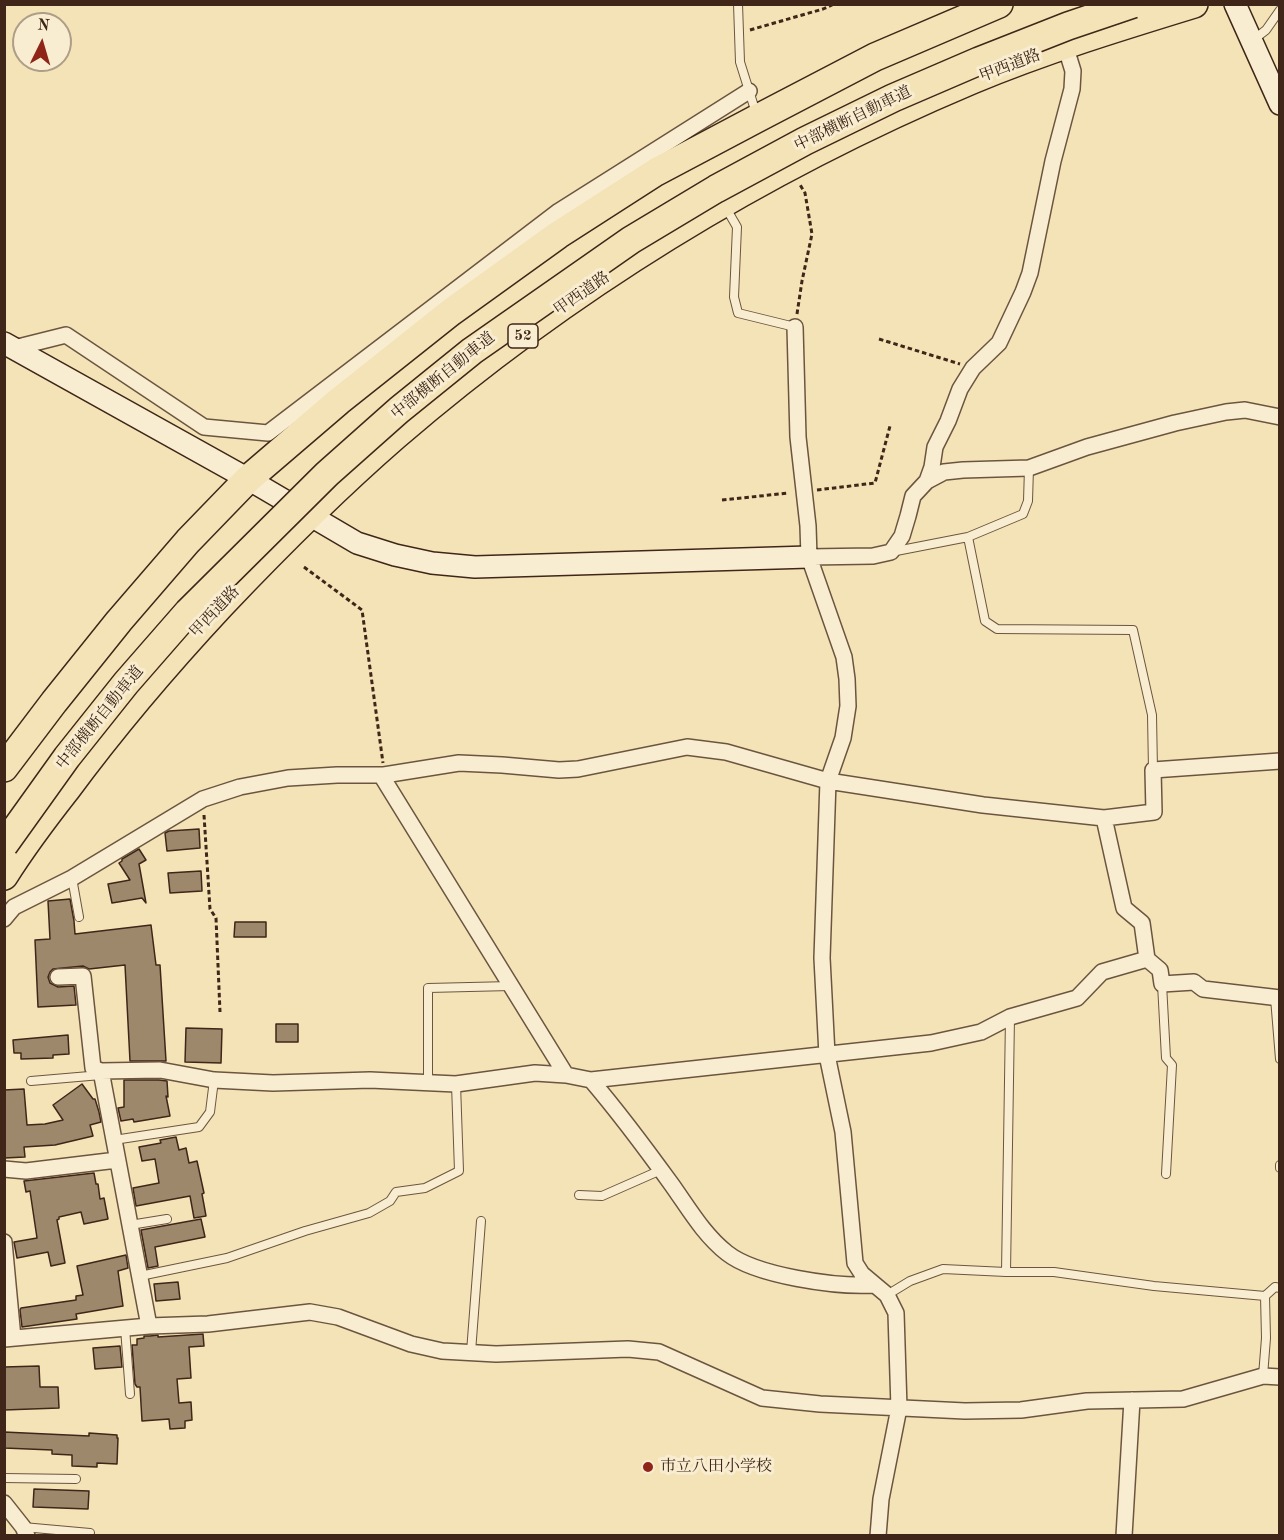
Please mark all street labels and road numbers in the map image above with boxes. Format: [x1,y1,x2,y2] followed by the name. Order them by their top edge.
[977,46,1043,86] street label: 甲西道路
[791,82,915,156] street label: 中部横断自動車道
[550,268,614,320] street label: 甲西道路
[508,324,538,348] road number: 52
[387,328,499,424] street label: 中部横断自動車道
[186,582,244,642] street label: 甲西道路
[52,662,148,774] street label: 中部横断自動車道

